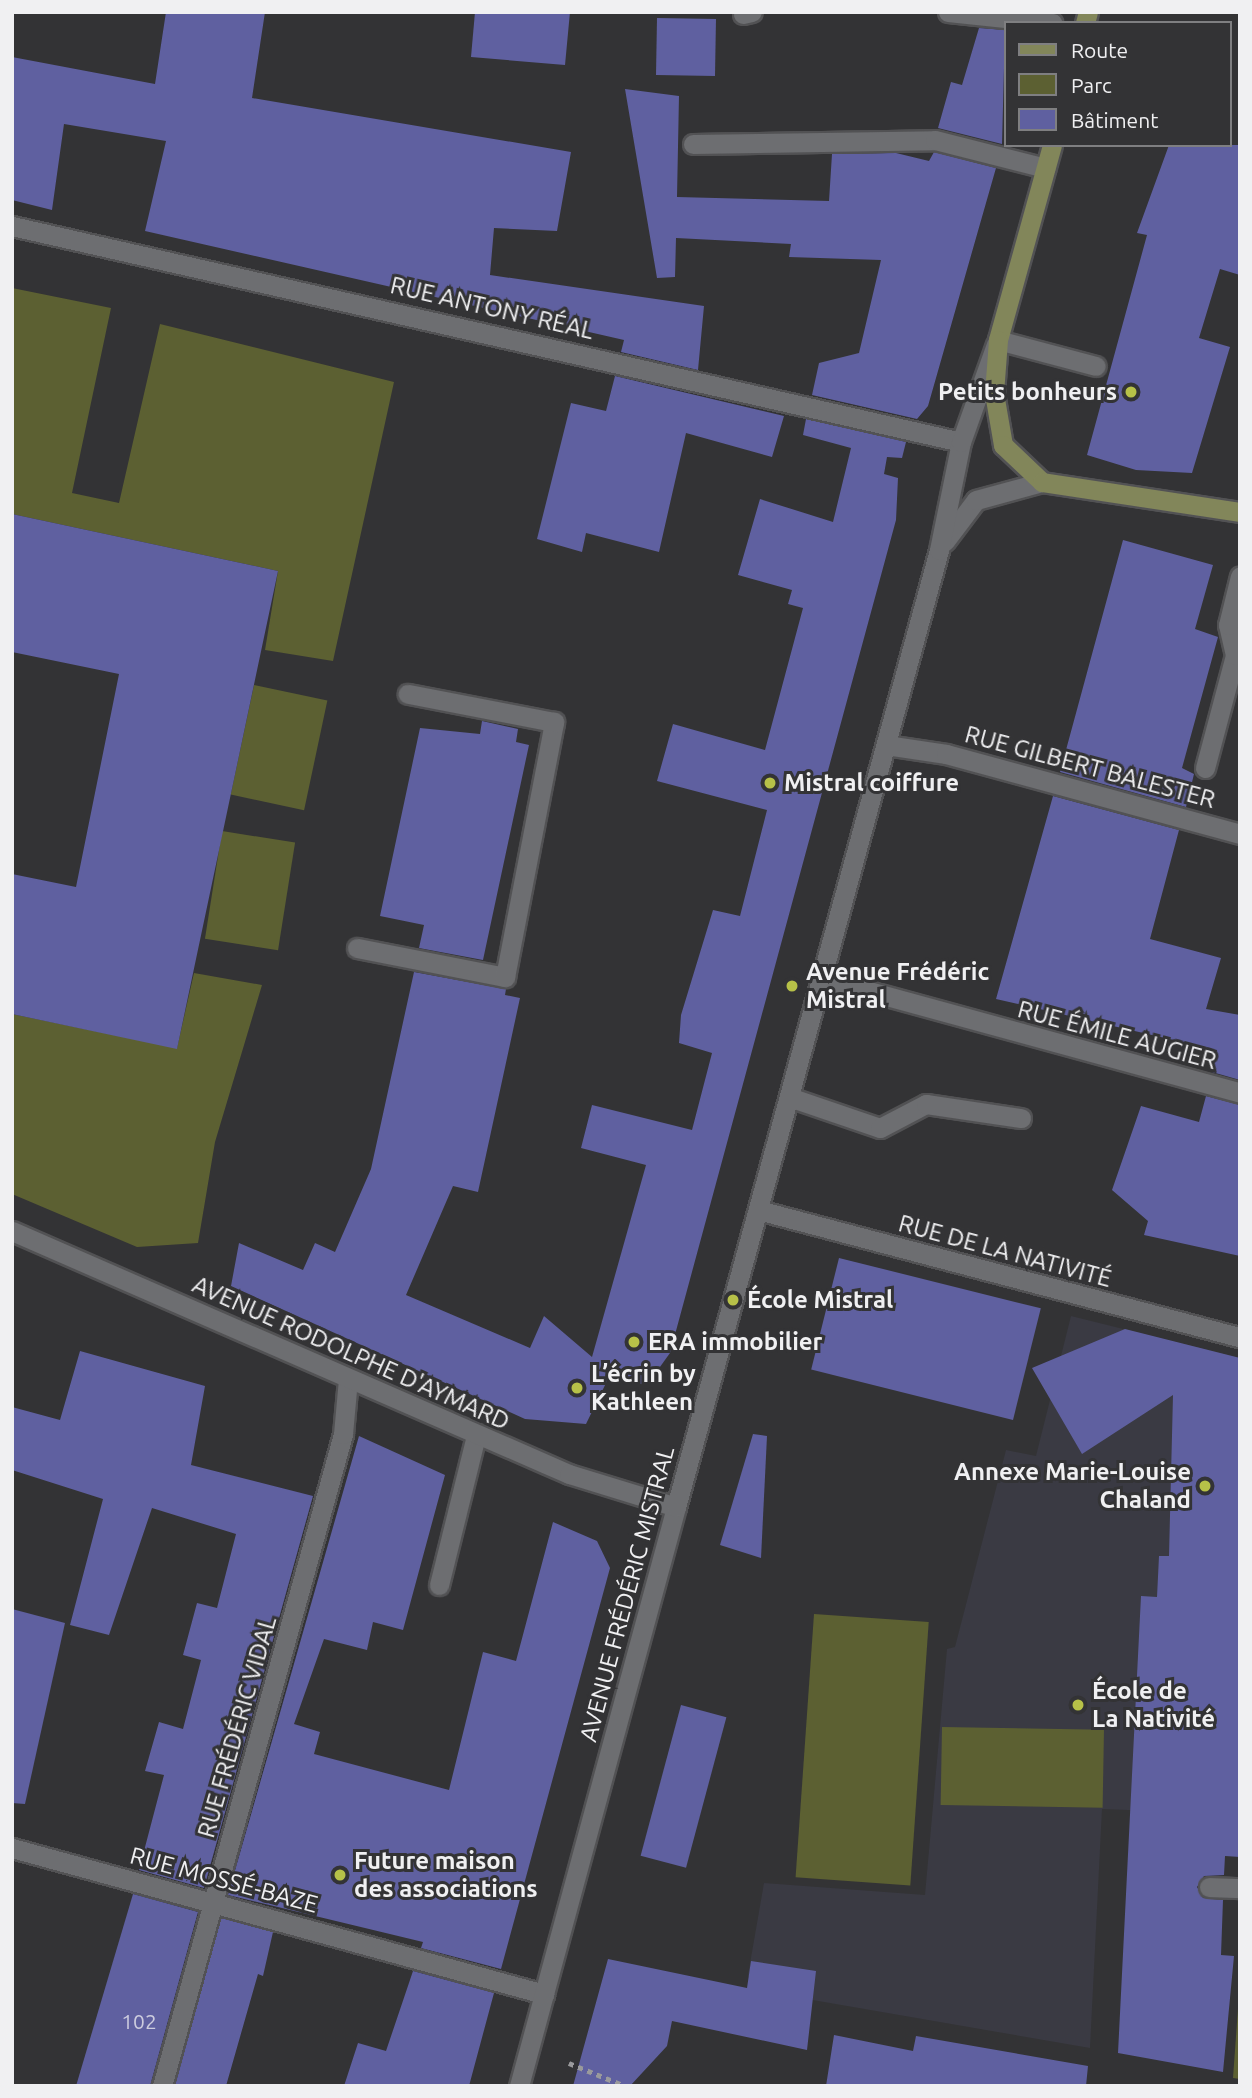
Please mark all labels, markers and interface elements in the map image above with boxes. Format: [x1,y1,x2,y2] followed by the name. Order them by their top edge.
[1004,21,1231,147] legend
[1071,38,1128,62] text: Route
[1071,73,1112,97] text: Parc
[1071,108,1158,132] text: Bâtiment
[388,271,596,345] street label: RUE ANTONY RÉAL
[938,378,1117,406] place label: Petits bonheurs
[1123,384,1139,400] marker: Petits bonheurs
[962,720,1218,814] street label: RUE GILBERT BALESTER
[784,769,959,797] place label: Mistral coiffure
[762,775,778,791] marker: Mistral coiffure
[806,958,989,1014] place label: Avenue Frédéric Mistral
[784,978,800,994] marker: Avenue Frédéric Mistral
[1015,995,1219,1075] street label: RUE ÉMILE AUGIER
[895,1209,1115,1293] street label: RUE DE LA NATIVITÉ
[188,1270,514,1436] street label: AVENUE RODOLPHE D'AYMARD
[747,1286,893,1314] place label: École Mistral
[725,1292,741,1308] marker: École Mistral
[648,1328,822,1356] place label: ERA immobilier
[626,1334,642,1350] marker: ERA immobilier
[591,1360,696,1416] place label: L’écrin by Kathleen
[569,1380,585,1396] marker: L’écrin by Kathleen
[574,1443,680,1745] street label: AVENUE FRÉDÉRIC MISTRAL
[954,1458,1191,1514] place label: Annexe Marie-Louise Chaland
[1197,1478,1213,1494] marker: Annexe Marie-Louise Chaland
[192,1613,282,1841] street label: RUE FRÉDÉRIC VIDAL
[1092,1677,1215,1733] place label: École de La Nativité
[1070,1697,1086,1713] marker: École de La Nativité
[127,1841,321,1919] street label: RUE MOSSÉ-BAZE
[354,1847,538,1903] place label: Future maison des associations
[332,1867,348,1883] marker: Future maison des associations
[121,2008,157,2034] house number: 102

